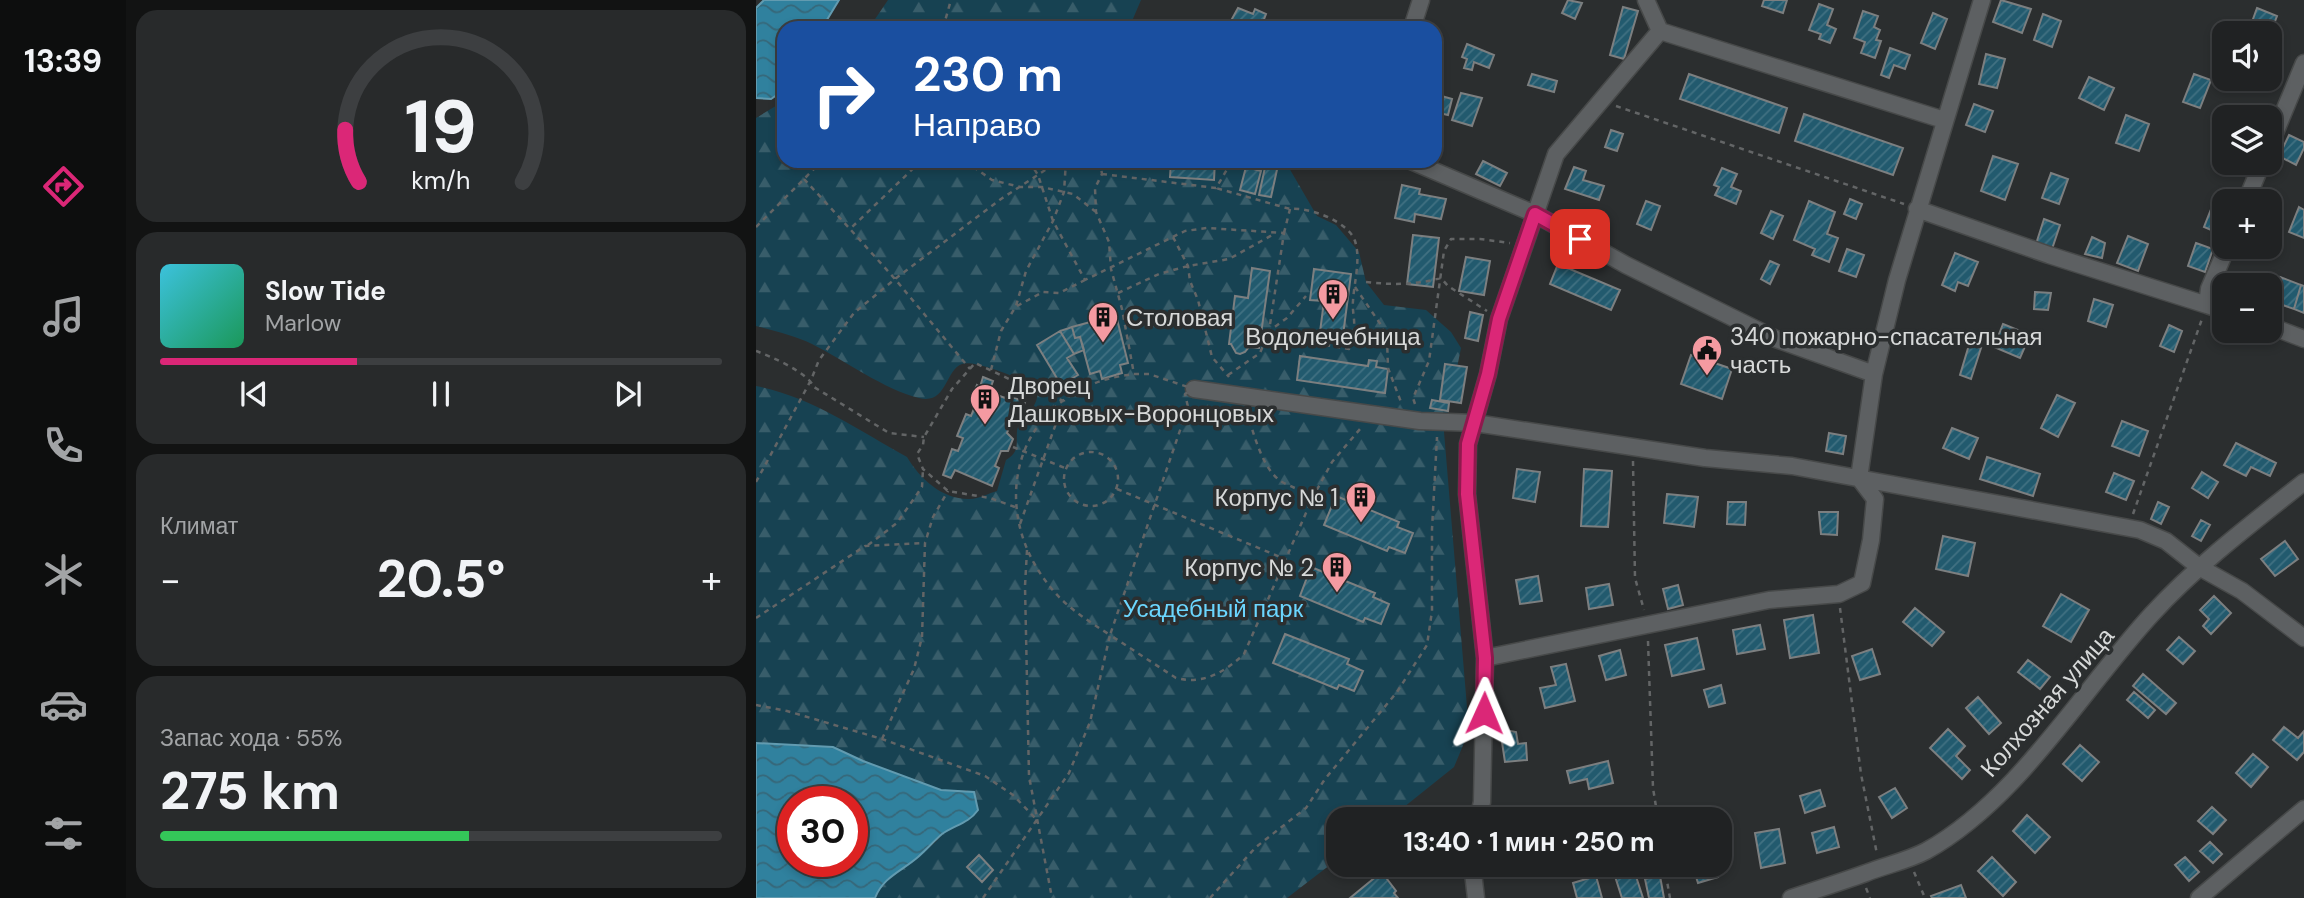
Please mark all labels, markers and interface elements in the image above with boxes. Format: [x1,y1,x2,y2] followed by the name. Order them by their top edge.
[2212,21,2282,343] map controls
[2212,21,2282,91] button: sound
[24,40,102,82] text: 13:39
[913,42,1063,106] text: 230 m
[798,49,889,140] icon: right
[405,80,477,175] text: 19
[913,104,1041,146] text: Направо
[2212,105,2282,175] button: layers
[39,162,88,211] icon: directions
[411,164,471,197] text: km/h
[2212,189,2282,259] button: +
[1550,209,1610,269] pin
[1561,220,1599,258] icon: arrive
[2212,273,2282,343] button: −
[265,274,386,308] text: Slow Tide
[1316,277,1350,321] building icon: Водолечебница
[39,292,88,341] icon: music
[1086,300,1120,344] building icon: Столовая
[1126,302,1233,333] place label: Столовая
[265,308,341,338] text: Marlow
[1245,321,1421,352] place label: Водолечебница
[1730,321,2043,380] place label: 340 пожарно-спасательная часть
[1690,333,1724,377] public building icon: 340 пожарно-спасательная часть
[1008,370,1274,429] place label: Дворец Дашковых-Воронцовых
[235,375,273,413] icon: previous
[422,375,460,413] icon: pause
[609,375,647,413] icon: next
[968,382,1002,426] building icon: Дворец Дашковых-Воронцовых
[39,421,88,470] icon: phone
[1344,480,1378,524] building icon: Корпус № 1
[1215,482,1338,513] place label: Корпус № 1
[160,511,238,541] text: Климат
[377,545,505,613] text: 20.5°
[39,550,88,599] icon: climate
[1320,550,1354,594] building icon: Корпус № 2
[1184,552,1314,583] place label: Корпус № 2
[160,555,181,605] text: −
[701,555,722,605] text: +
[1123,593,1304,624] park label: Усадебный парк
[1973,620,2121,783] street label: Колхозная улица
[1447,676,1521,750] position arrow
[39,680,88,729] icon: car
[160,723,342,753] text: Запас хода · 55%
[160,757,340,825] text: 275 km
[777,786,868,877] speed limit sign: 30
[39,809,88,858] icon: filters
[1403,825,1655,859] text: 13:40 · 1 мин · 250 m

